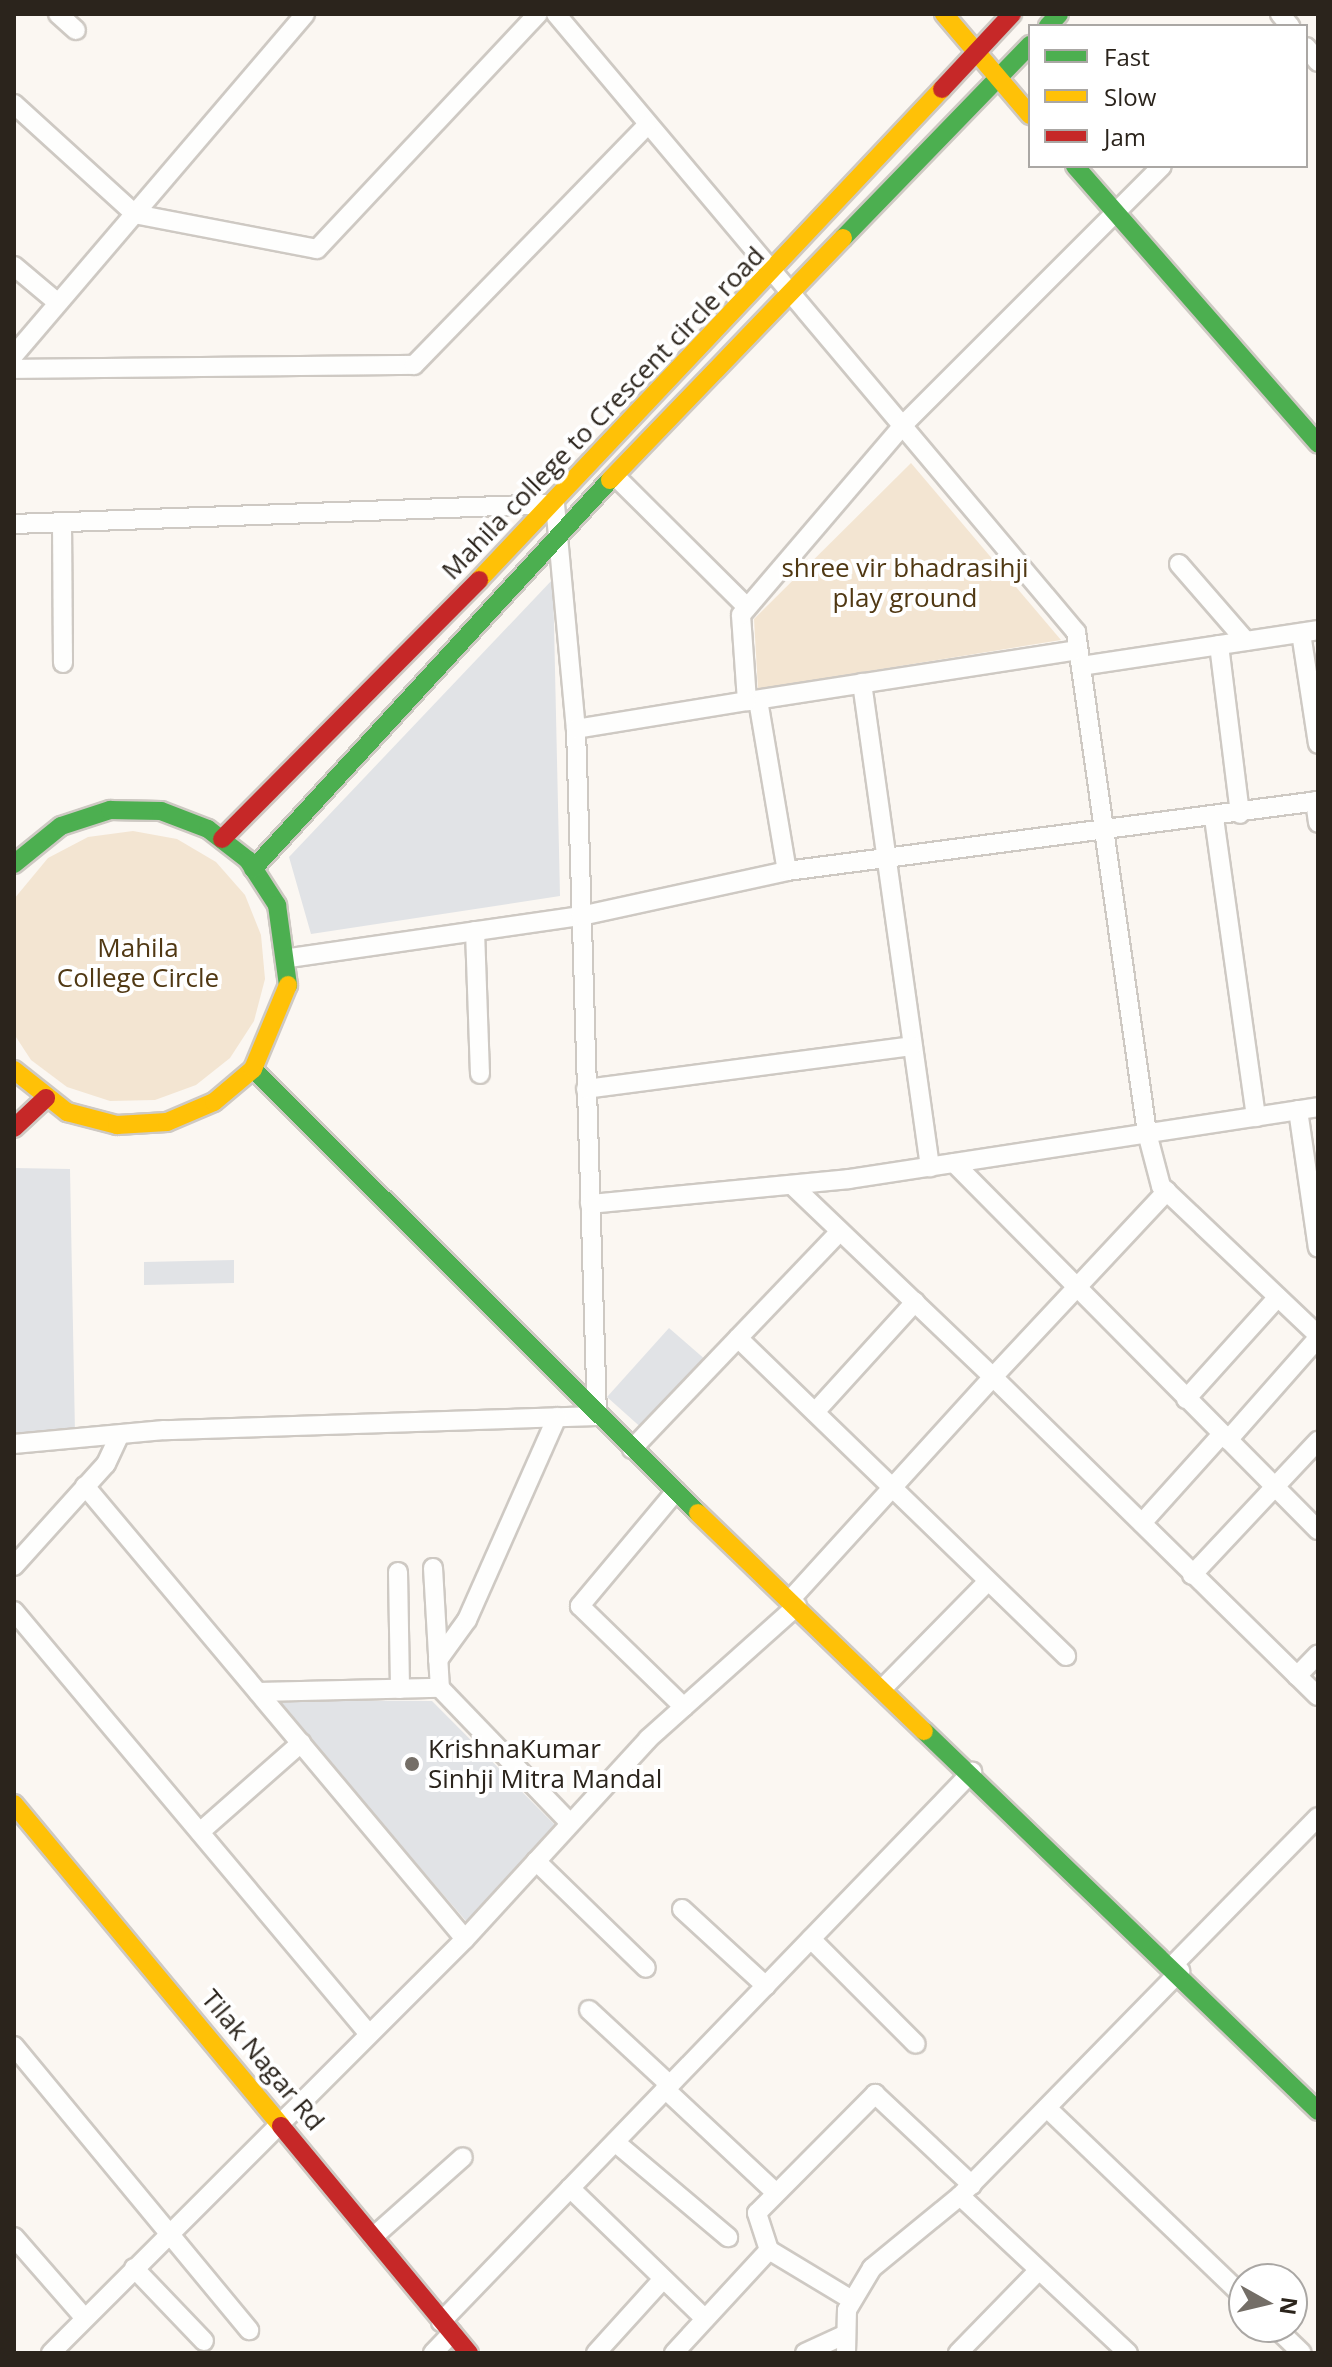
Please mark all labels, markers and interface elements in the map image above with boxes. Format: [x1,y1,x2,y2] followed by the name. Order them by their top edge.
[1028,24,1308,168] legend
[1104,40,1150,73] text: Fast
[1104,80,1156,113] text: Slow
[1104,120,1146,153] text: Jam
[435,240,771,586] street label: Mahila college to Crescent circle road
[781,552,1029,614] park label: shree vir bhadrasihji play ground
[57,932,219,994] park label: Mahila College Circle
[428,1733,662,1794] place label: KrishnaKumar Sinhji Mitra Mandal
[403,1755,421,1773] marker: KrishnaKumar Sinhji Mitra Mandal
[195,1983,331,2137] street label: Tilak Nagar Rd
[1228,2263,1308,2343] north arrow
[1274,2295,1306,2317] text: N

